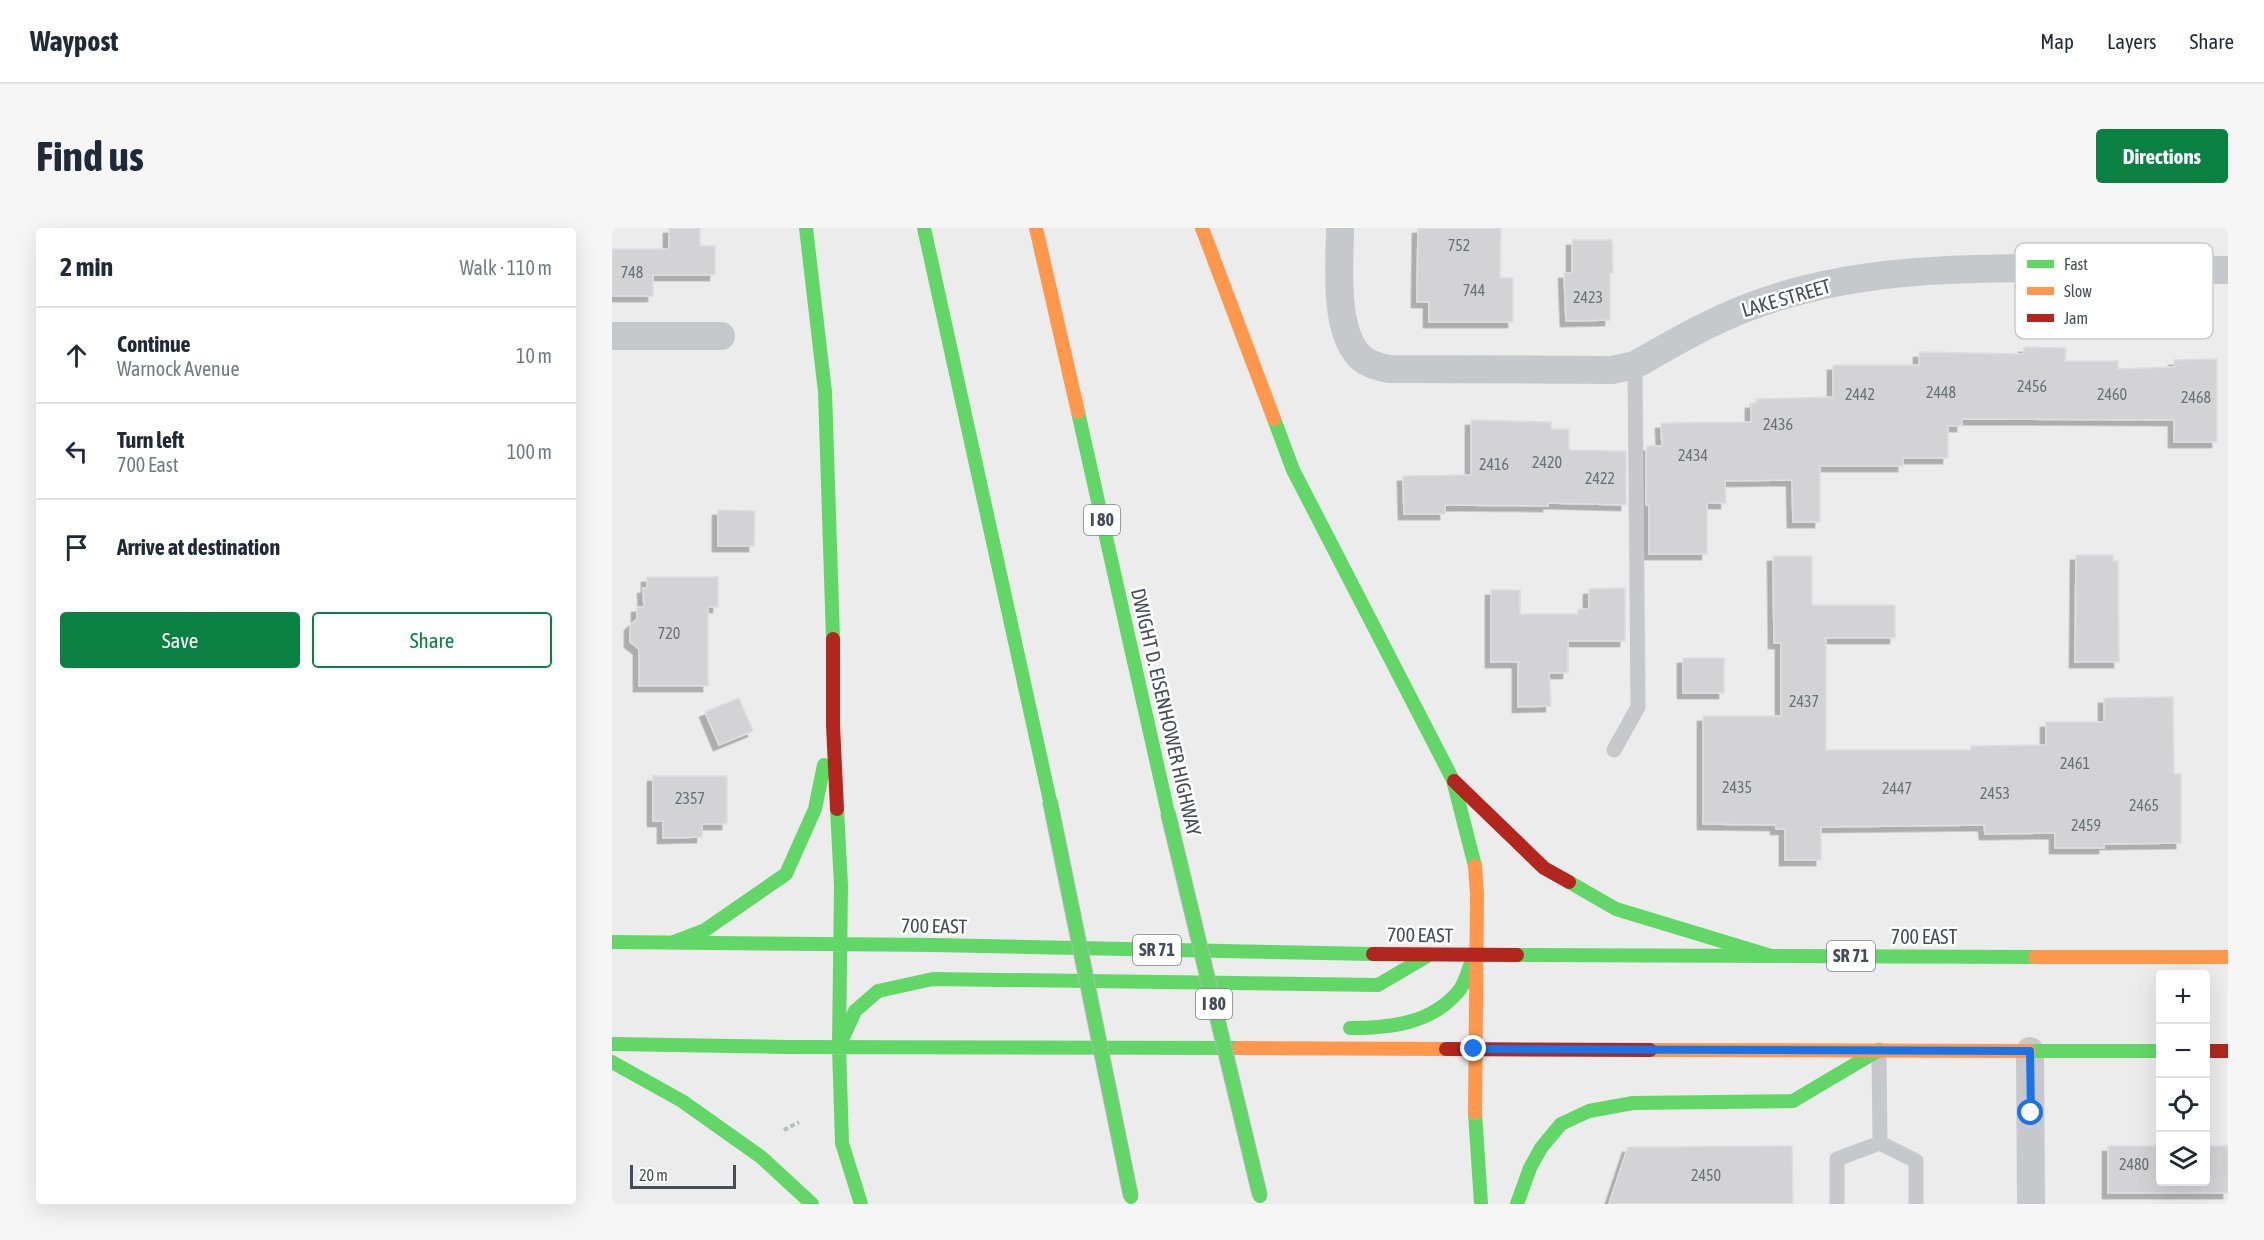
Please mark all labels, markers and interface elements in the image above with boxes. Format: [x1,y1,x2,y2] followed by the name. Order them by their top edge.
[30,25,118,57] text: Waypost
[2040,29,2074,53] text: Map
[2107,29,2157,53] text: Layers
[2190,29,2234,53] text: Share
[2096,129,2228,183] button: Directions
[36,132,144,180] text: Find us
[1448,236,1470,254] house number: 752
[2015,243,2213,339] legend
[60,252,113,282] text: 2 min
[2064,255,2088,273] text: Fast
[460,256,552,279] text: Walk · 110 m
[621,263,643,281] house number: 748
[1739,274,1833,321] street label: LAKE STREET
[1463,281,1485,299] house number: 744
[2064,282,2092,300] text: Slow
[1573,288,1603,306] house number: 2423
[2064,309,2088,327] text: Jam
[117,331,191,357] text: Continue
[60,339,93,372] icon: ahead
[516,344,552,367] text: 10 m
[117,357,240,380] text: Warnock Avenue
[2017,377,2047,395] house number: 2456
[1926,383,1956,401] house number: 2448
[1845,385,1875,403] house number: 2442
[2097,385,2127,403] house number: 2460
[2181,388,2211,406] house number: 2468
[1763,415,1793,433] house number: 2436
[117,427,184,453] text: Turn left
[60,435,93,468] icon: left
[507,440,552,463] text: 100 m
[1678,446,1708,464] house number: 2434
[117,453,179,476] text: 700 East
[1532,453,1562,471] house number: 2420
[1479,455,1509,473] house number: 2416
[1585,469,1615,487] house number: 2422
[1084,505,1120,535] road number: I 80
[60,531,93,564] icon: arrive
[117,534,280,560] text: Arrive at destination
[1127,586,1206,838] street label: DWIGHT D. EISENHOWER HIGHWAY
[60,612,300,668] button: Save
[312,612,552,668] button: Share
[658,624,680,642] house number: 720
[1789,692,1819,710] house number: 2437
[2060,754,2090,772] house number: 2461
[1722,778,1752,796] house number: 2435
[1882,779,1912,797] house number: 2447
[1980,784,2010,802] house number: 2453
[675,789,705,807] house number: 2357
[2129,796,2159,814] house number: 2465
[2071,816,2101,834] house number: 2459
[901,913,968,938] street label: 700 EAST
[1387,922,1454,947] street label: 700 EAST
[1891,925,1957,948] street label: 700 EAST
[1133,935,1181,965] road number: SR 71
[1827,941,1875,971] road number: SR 71
[2156,970,2210,1186] map controls
[2156,970,2210,1024] button: +
[1196,989,1232,1019] road number: I 80
[2156,1024,2210,1078] button: −
[1460,1035,1486,1061] route end
[2156,1078,2210,1132] button: locate
[2017,1099,2043,1125] route start
[2156,1132,2210,1186] button: layers
[2119,1155,2149,1173] house number: 2480
[630,1162,736,1190] scale bar
[639,1166,668,1184] text: 20 m
[1691,1166,1721,1184] house number: 2450

